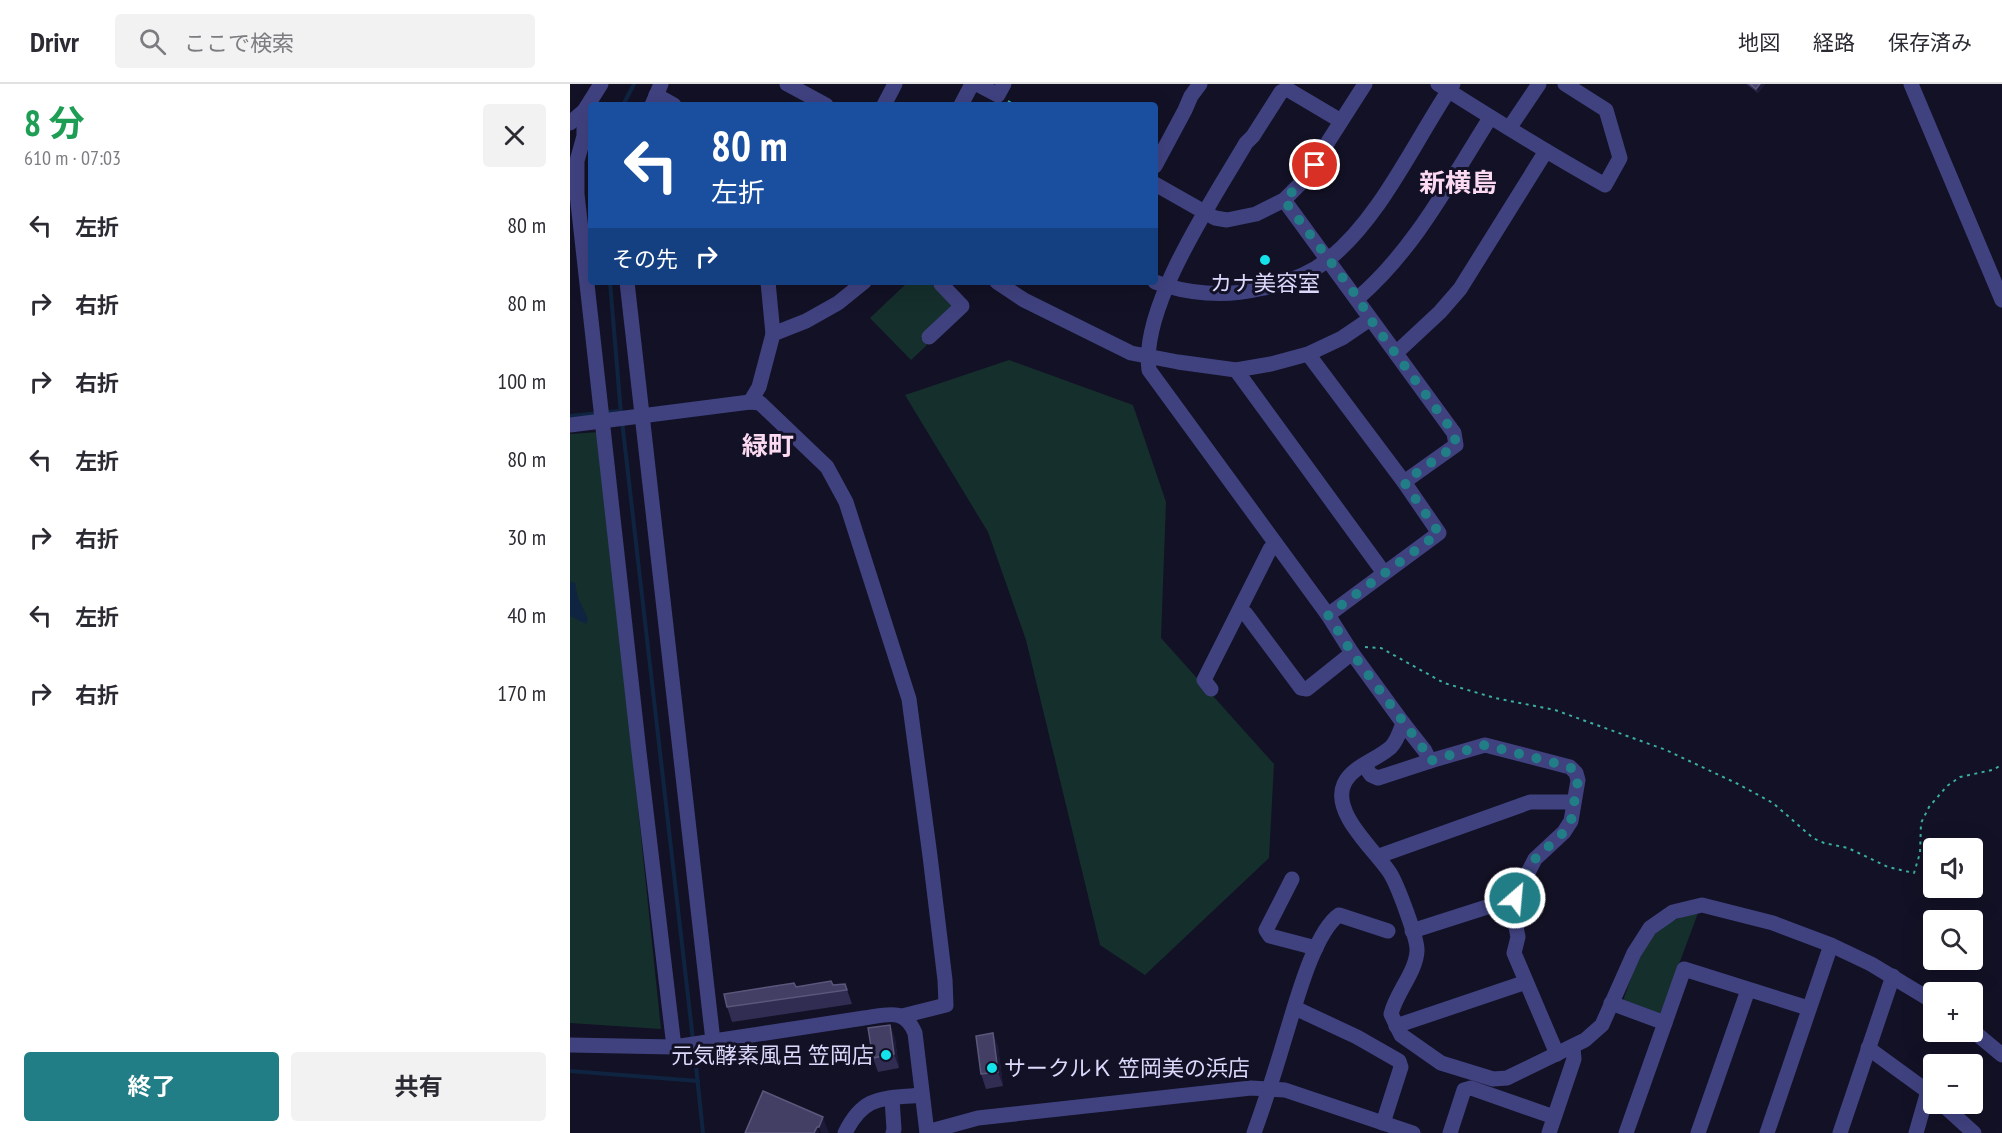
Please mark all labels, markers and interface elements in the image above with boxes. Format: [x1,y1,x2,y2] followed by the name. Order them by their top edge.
[115,14,535,68] search box
[30,23,79,60] text: Drivr
[136,25,169,58] icon: search
[184,29,294,57] text: ここで検索
[1738,29,1780,56] text: 地図
[1813,29,1855,56] text: 経路
[1888,29,1972,56] text: 保存済み
[24,99,85,146] text: 8 分
[483,104,546,167] button: close
[711,118,788,173] text: 80 m
[612,126,690,204] icon: left
[1289,139,1340,190] pin
[24,145,121,171] text: 610 m · 07:03
[1298,148,1331,181] icon: arrive
[1419,166,1497,199] district label: 新横島
[711,175,765,209] text: 左折
[24,209,57,242] icon: left
[507,211,546,239] text: 80 m
[75,213,119,241] text: 左折
[690,240,723,273] icon: right
[612,245,678,273] text: その先
[1258,253,1272,267] marker: カナ美容室
[1210,269,1320,297] place label: カナ美容室
[24,287,57,320] icon: right
[507,289,546,317] text: 80 m
[75,291,119,319] text: 右折
[24,365,57,398] icon: right
[497,367,546,395] text: 100 m
[75,369,119,397] text: 右折
[742,429,794,462] district label: 緑町
[24,443,57,476] icon: left
[507,445,546,473] text: 80 m
[75,447,119,475] text: 左折
[24,521,57,554] icon: right
[507,523,546,551] text: 30 m
[75,525,119,553] text: 右折
[24,599,57,632] icon: left
[507,601,546,629] text: 40 m
[75,603,119,631] text: 左折
[24,677,57,710] icon: right
[497,679,546,707] text: 170 m
[75,681,119,709] text: 右折
[1923,838,1983,1114] map controls
[1923,838,1983,898] button: sound
[1483,866,1547,930] position arrow
[1923,910,1983,970] button: search
[1923,982,1983,1042] button: +
[671,1041,874,1069] place label: 元気酵素風呂 笠岡店
[879,1048,893,1062] marker: 元気酵素風呂 笠岡店
[24,1052,279,1121] button: 終了
[291,1052,546,1121] button: 共有
[1004,1054,1250,1082] place label: サークルＫ 笠岡美の浜店
[1923,1054,1983,1114] button: −
[985,1061,999,1075] marker: サークルＫ 笠岡美の浜店

